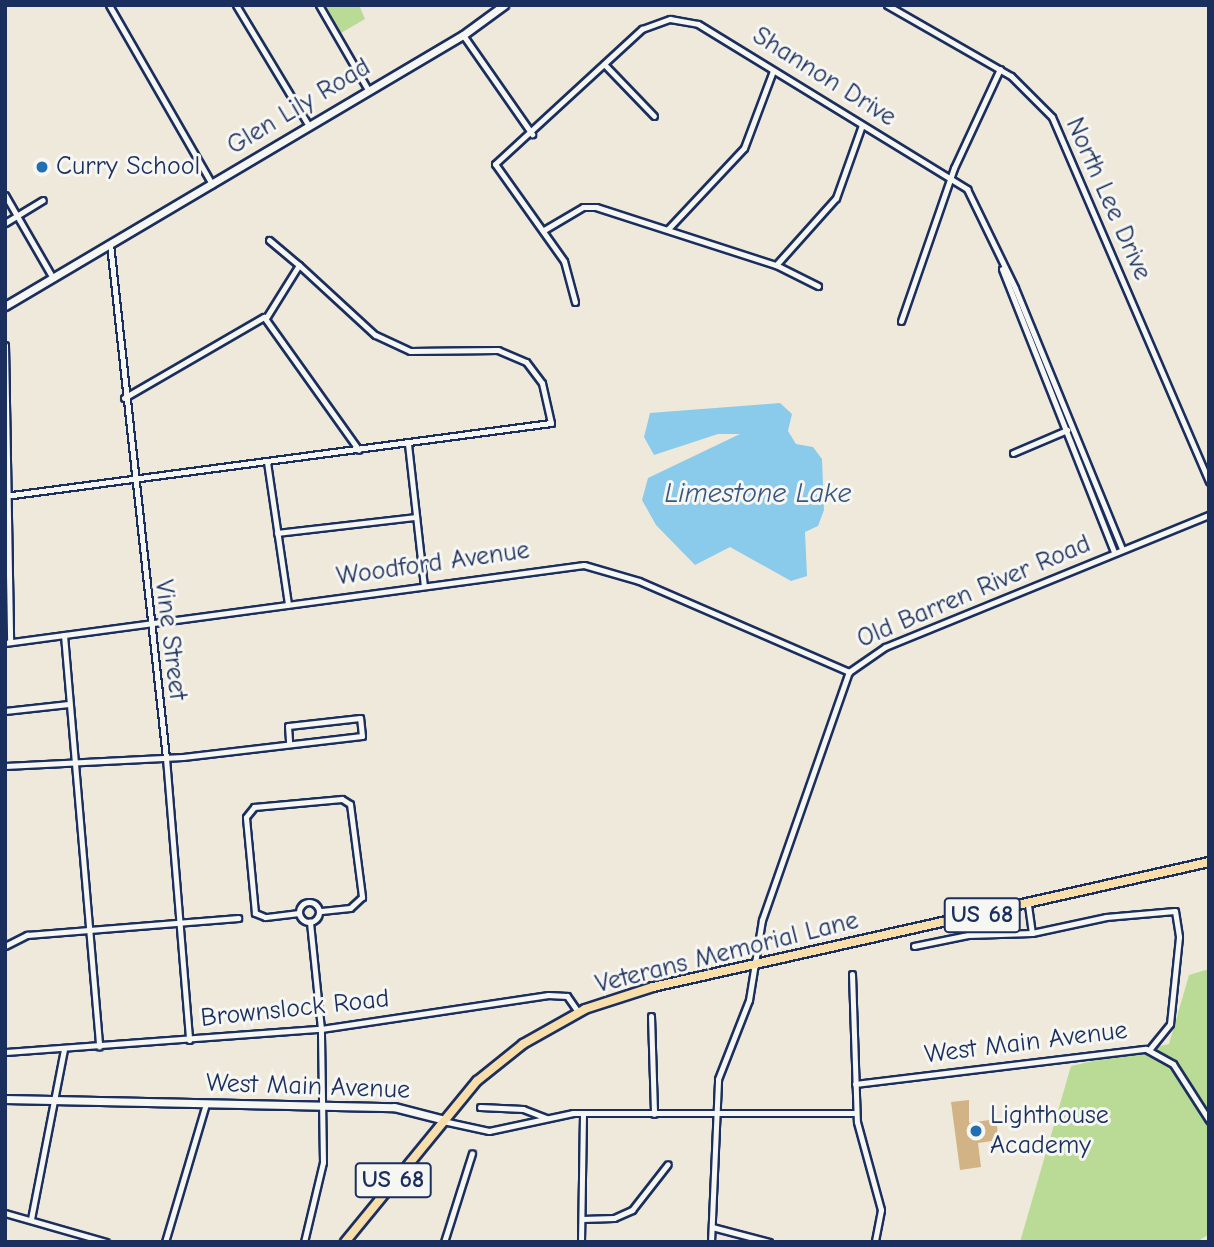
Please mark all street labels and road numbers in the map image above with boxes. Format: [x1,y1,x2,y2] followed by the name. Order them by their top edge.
[747,21,901,133] street label: Shannon Drive
[222,52,376,162] street label: Glen Lily Road
[1058,113,1158,285] street label: North Lee Drive
[853,529,1095,655] street label: Old Barren River Road
[335,535,531,593] street label: Woodford Avenue
[147,578,193,702] street label: Vine Street
[944,894,1020,936] road number: US 68
[592,905,862,1001] street label: Veterans Memorial Lane
[199,984,391,1034] street label: Brownslock Road
[923,1015,1129,1071] street label: West Main Avenue
[205,1068,411,1106] street label: West Main Avenue
[354,1160,432,1200] road number: US 68

